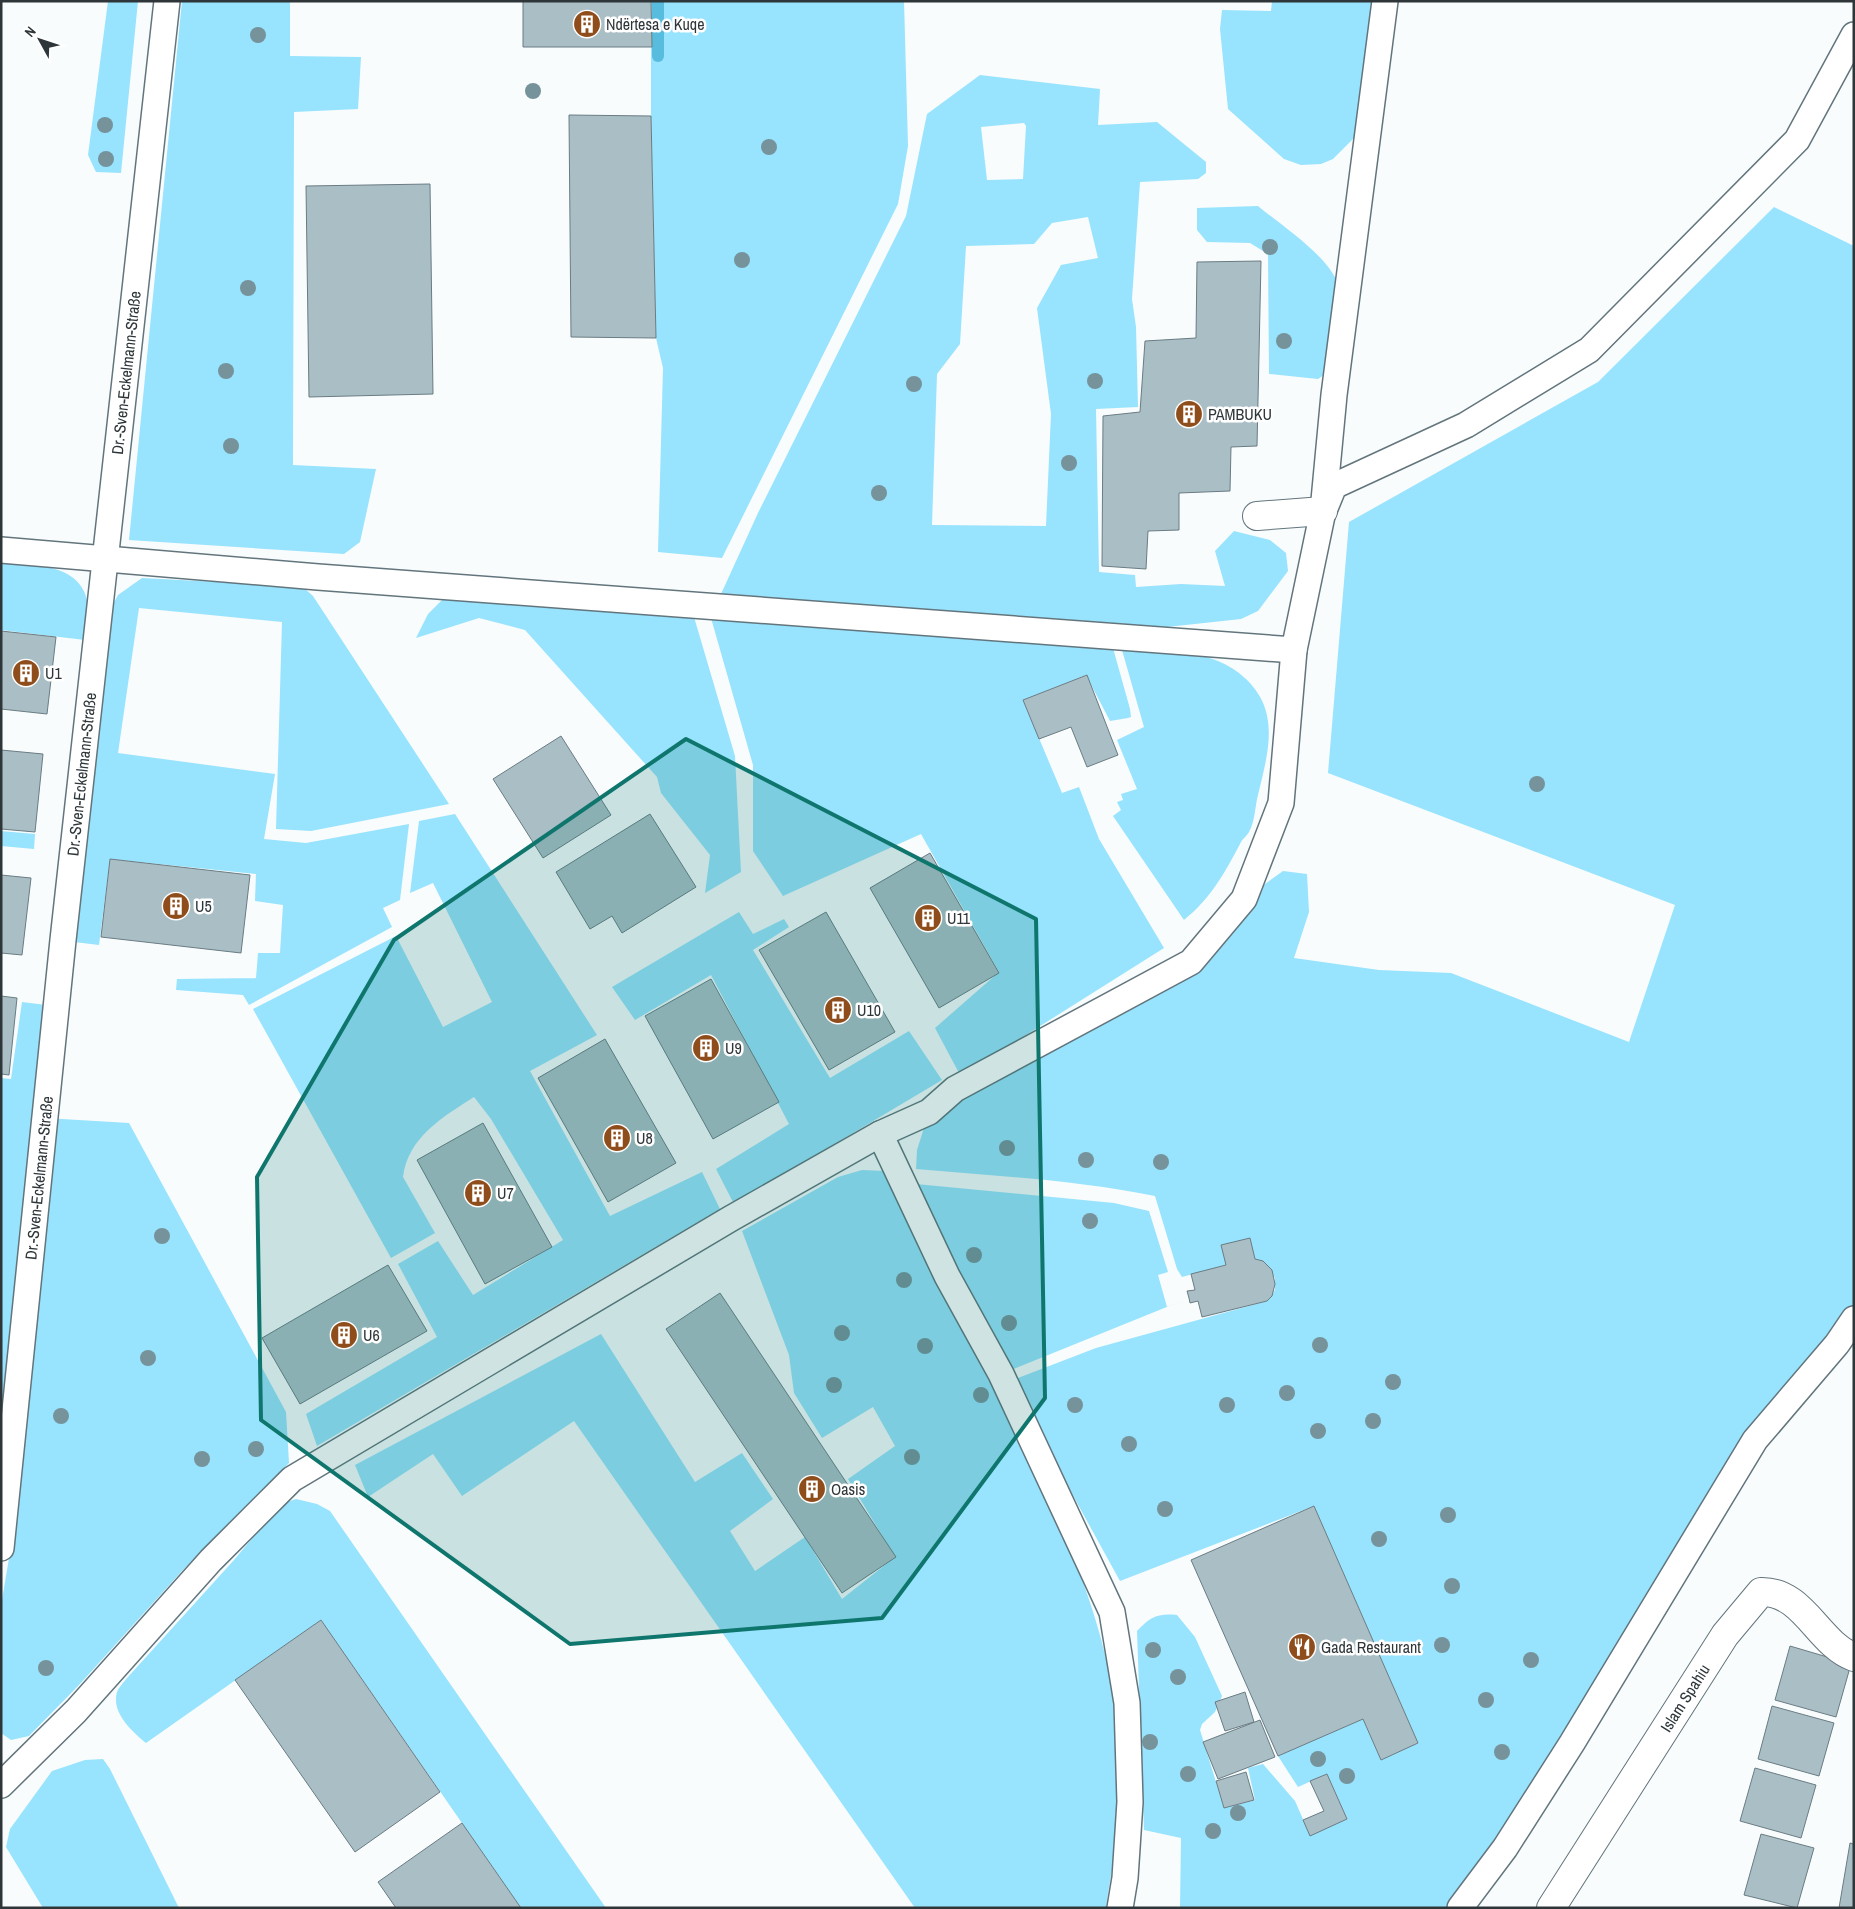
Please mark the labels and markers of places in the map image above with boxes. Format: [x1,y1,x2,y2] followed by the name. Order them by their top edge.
[572,9,602,39] building icon: Ndërtesa e Kuqe
[606,13,704,35] place label: Ndërtesa e Kuqe
[1174,399,1204,429] building icon: PAMBUKU
[1208,403,1272,425] place label: PAMBUKU
[11,658,41,688] building icon: U1
[45,662,62,684] place label: U1
[161,891,191,921] building icon: U5
[195,895,212,917] place label: U5
[913,903,943,933] building icon: U11
[947,907,971,929] place label: U11
[823,995,853,1025] building icon: U10
[857,999,881,1021] place label: U10
[691,1033,721,1063] building icon: U9
[725,1037,742,1059] place label: U9
[602,1123,632,1153] building icon: U8
[636,1127,653,1149] place label: U8
[463,1178,493,1208] building icon: U7
[497,1182,514,1204] place label: U7
[329,1320,359,1350] building icon: U6
[363,1324,380,1346] place label: U6
[797,1474,827,1504] building icon: Oasis
[831,1478,865,1500] place label: Oasis
[1287,1632,1317,1662] restaurant icon: Gada Restaurant
[1321,1636,1421,1658] place label: Gada Restaurant

